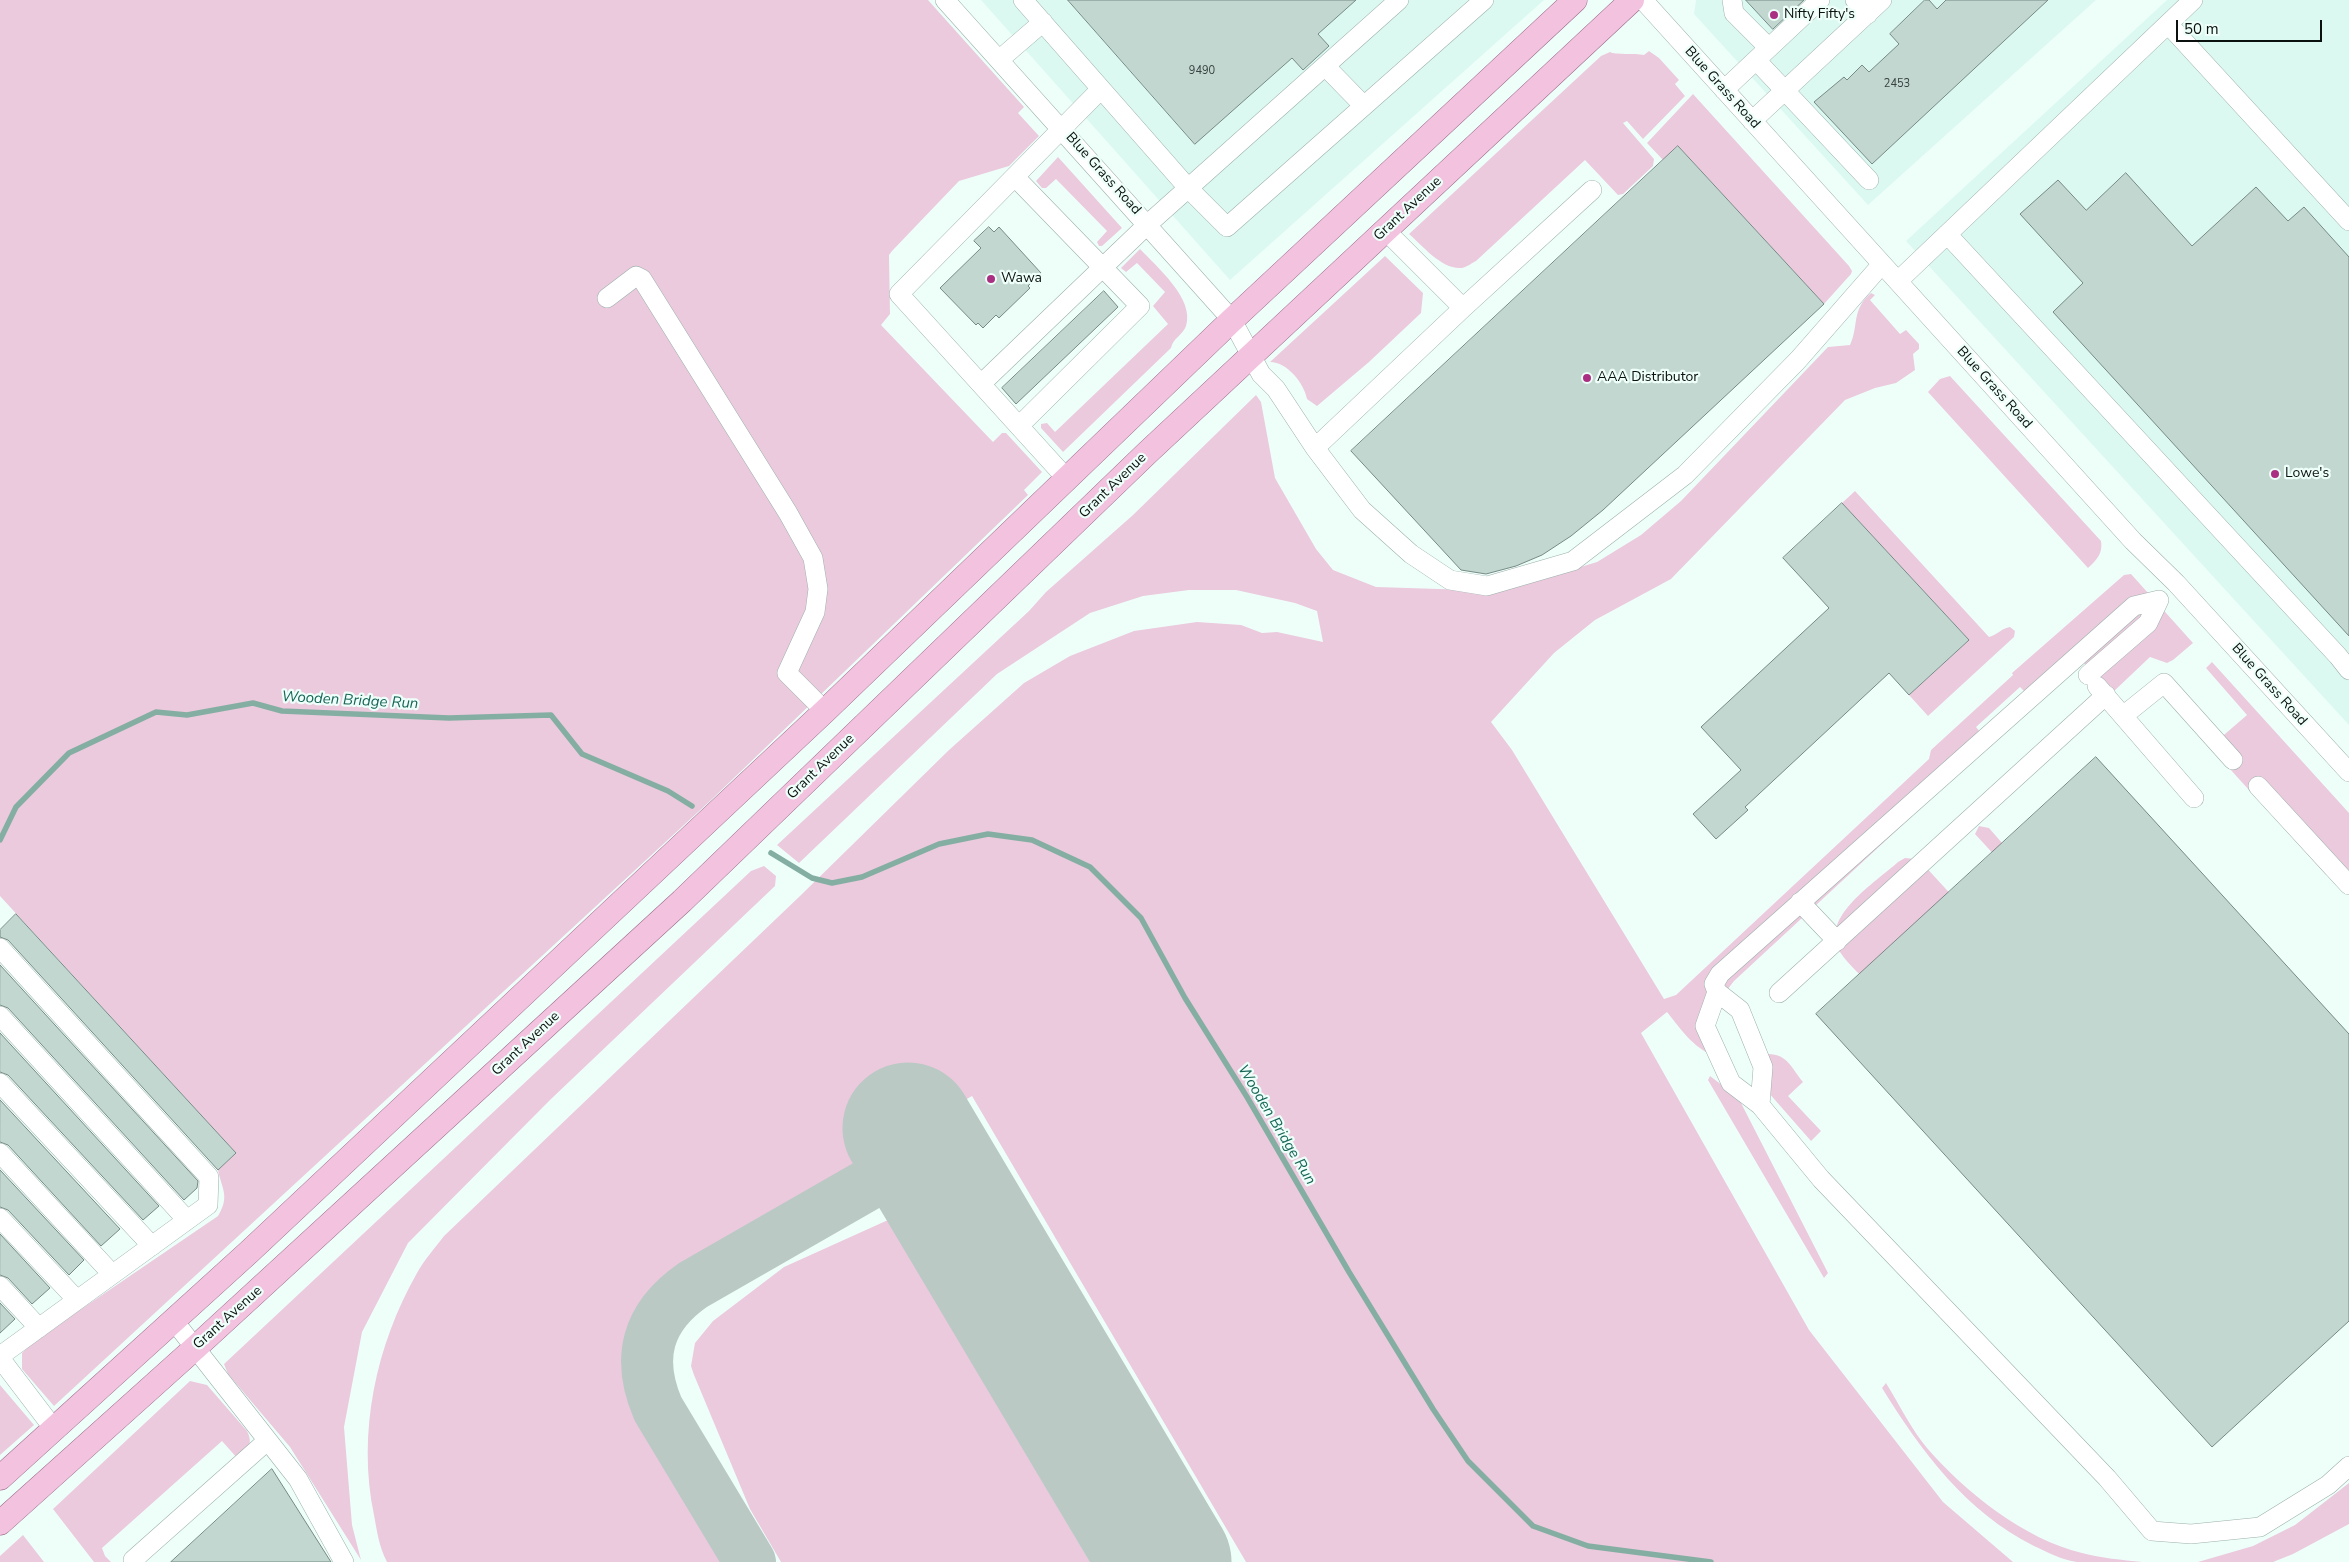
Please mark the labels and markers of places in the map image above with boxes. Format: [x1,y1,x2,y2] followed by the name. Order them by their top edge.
[1784,7,1855,23] place label: Nifty Fifty's
[1768,9,1780,21] marker: Nifty Fifty's
[1001,271,1042,287] place label: Wawa
[985,273,997,285] marker: Wawa
[1597,370,1698,386] place label: AAA Distributor
[1581,372,1593,384] marker: AAA Distributor
[2285,466,2329,482] place label: Lowe's
[2269,468,2281,480] marker: Lowe's

